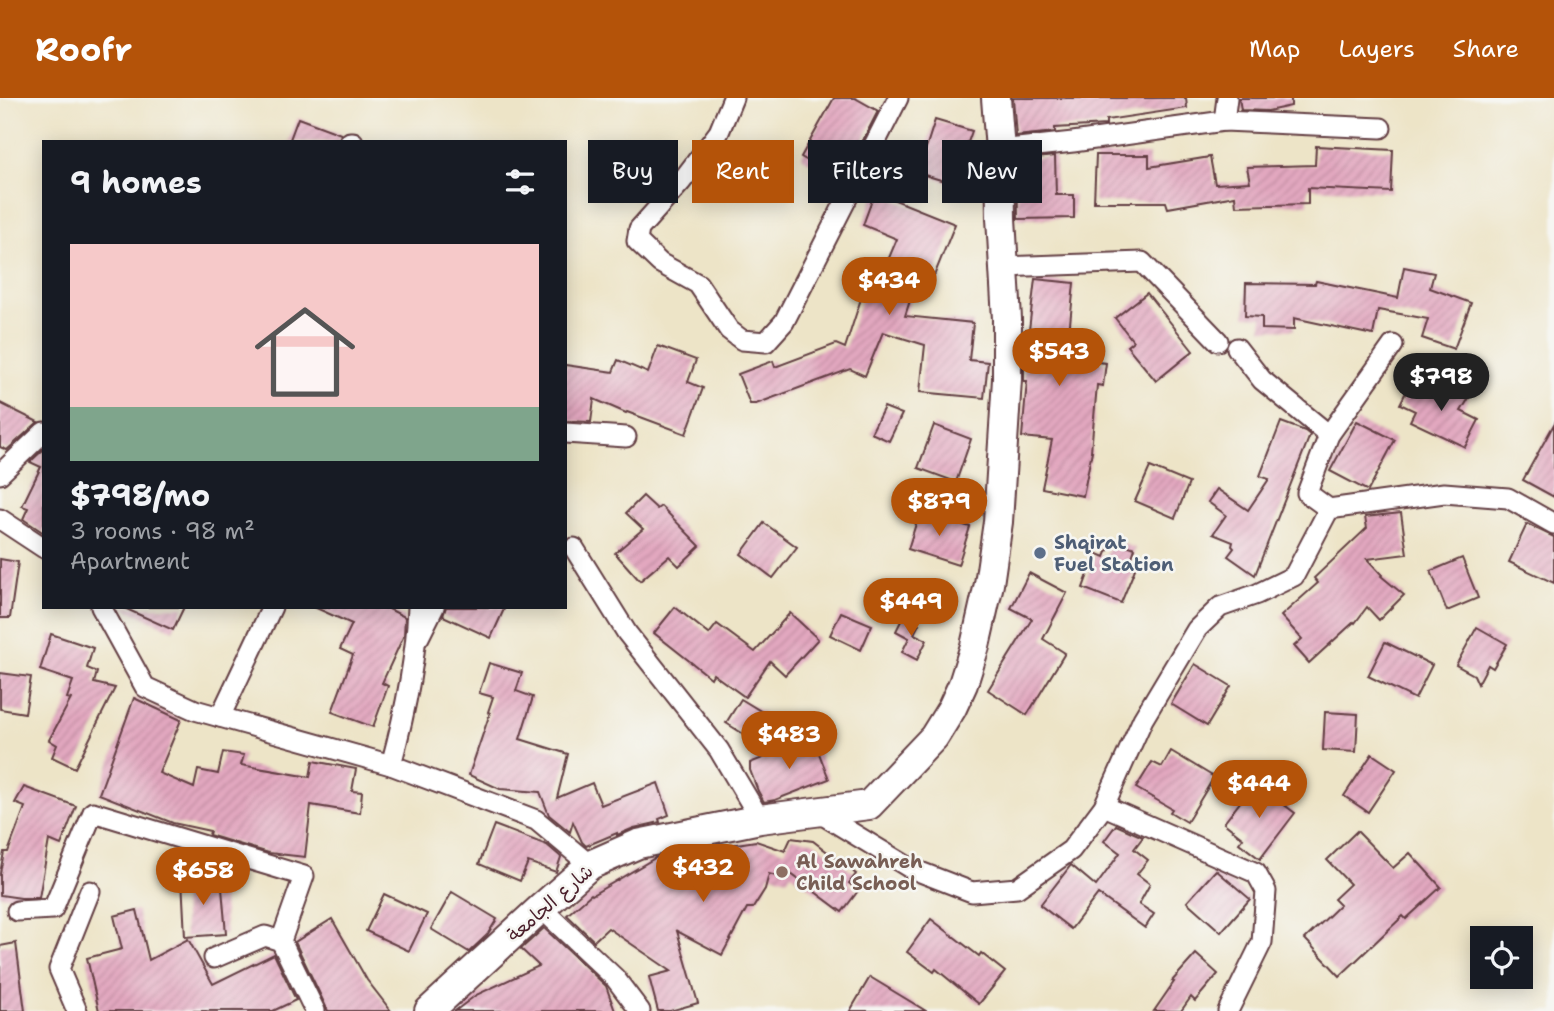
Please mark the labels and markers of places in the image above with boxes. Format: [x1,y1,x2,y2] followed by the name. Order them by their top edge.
[848,258,930,317] pin: $434
[1018,328,1100,388] pin: $543
[1400,354,1482,413] pin: $798
[898,478,980,538] pin: $879
[1054,530,1174,577] place label: Shqirat Fuel Station
[1032,545,1048,561] marker: Shqirat Fuel Station
[870,578,952,638] pin: $449
[748,712,830,771] pin: $483
[1218,760,1300,820] pin: $444
[662,844,744,904] pin: $432
[162,848,244,907] pin: $658
[796,849,923,896] place label: Al Sawahreh Child School
[774,864,790,880] marker: Al Sawahreh Child School

